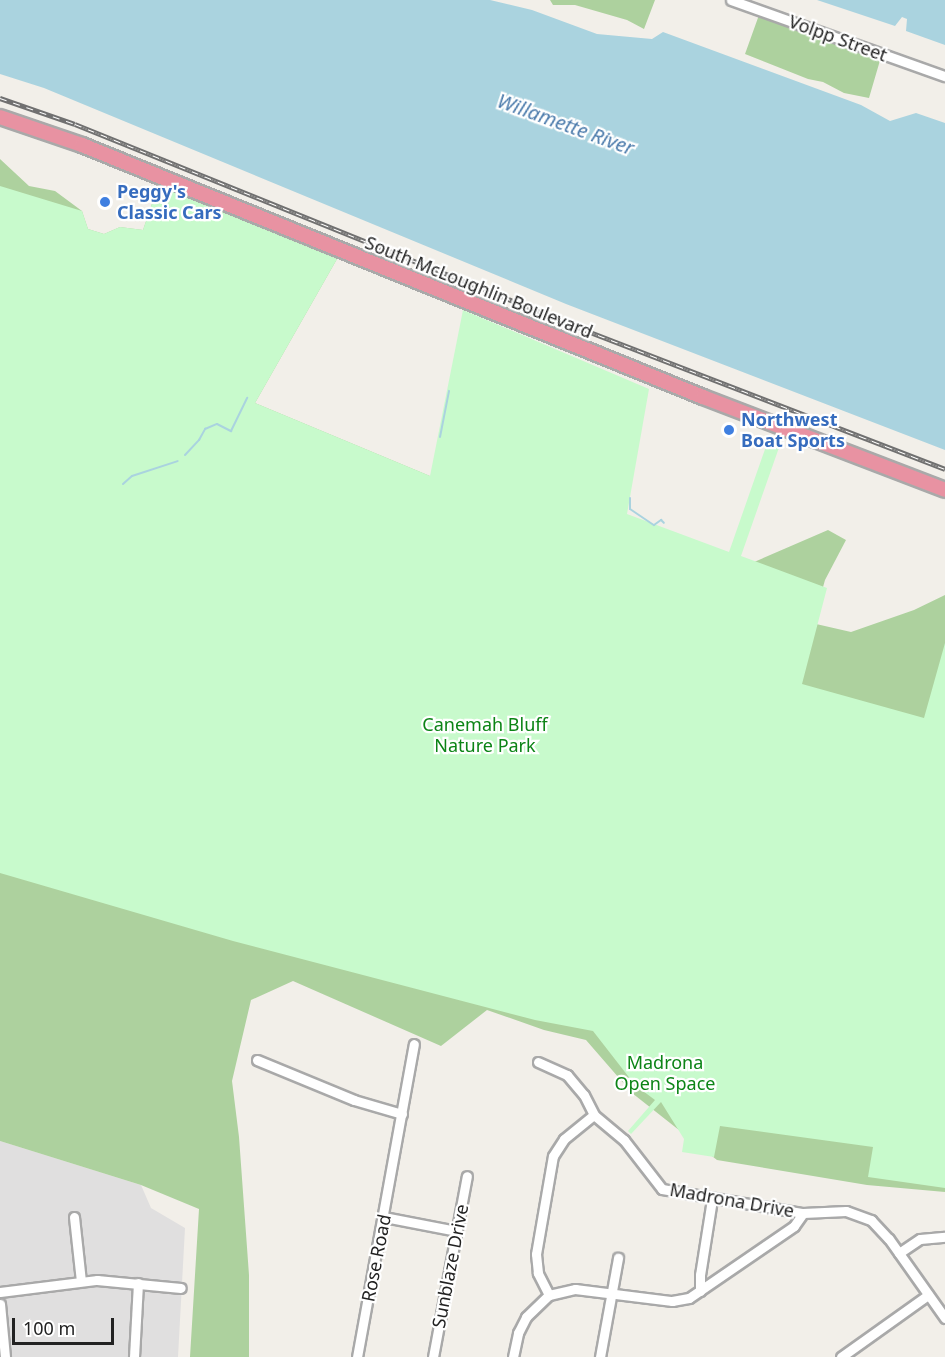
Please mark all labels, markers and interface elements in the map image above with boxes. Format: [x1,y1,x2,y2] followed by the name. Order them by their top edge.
[786,10,890,66] street label: Volpp Street
[494,88,638,160] water label: Willamette River
[117,181,222,224] place label: Peggy's Classic Cars
[98,195,112,209] marker: Peggy's Classic Cars
[362,231,596,343] street label: South McLoughlin Boulevard
[741,409,845,452] place label: Northwest Boat Sports
[722,423,736,437] marker: Northwest Boat Sports
[422,714,548,756] park label: Canemah Bluff Nature Park
[615,1052,715,1094] park label: Madrona Open Space
[668,1178,796,1222] street label: Madrona Drive
[427,1202,473,1330] street label: Sunblaze Drive
[357,1212,395,1304] street label: Rose Road
[15,1306,117,1344] scale bar
[23,1316,75,1340] text: 100 m

